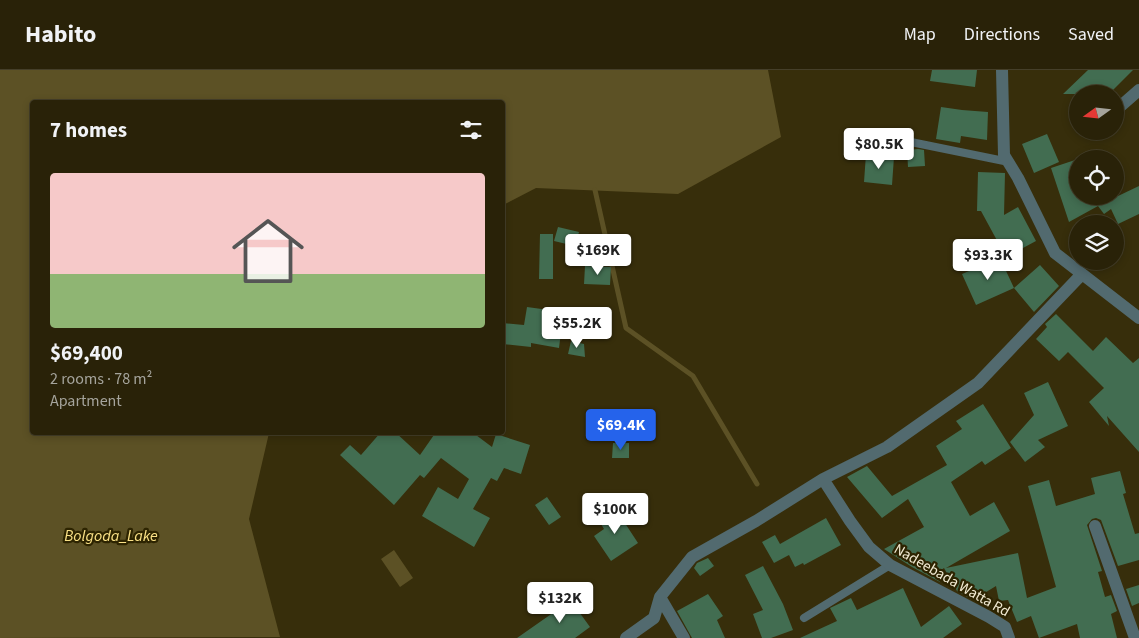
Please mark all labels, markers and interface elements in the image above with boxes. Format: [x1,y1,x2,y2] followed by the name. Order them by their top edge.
[25,17,96,52] text: Habito
[904,22,936,47] text: Map
[964,22,1040,47] text: Directions
[1068,22,1114,47] text: Saved
[1069,85,1124,140] north arrow
[1069,85,1124,270] map controls
[50,115,127,145] text: 7 homes
[457,116,485,144] icon: filters
[838,128,920,170] pin: $80.5K
[855,133,903,155] text: $80.5K
[1069,150,1124,205] button: locate
[223,206,313,296] icon: home
[1069,215,1124,270] button: layers
[563,234,633,276] pin: $169K
[947,238,1029,281] pin: $93.3K
[576,239,620,261] text: $169K
[964,244,1012,266] text: $93.3K
[536,306,618,349] pin: $55.2K
[553,312,601,334] text: $55.2K
[50,338,123,368] text: $69,400
[50,368,152,390] text: 2 rooms · 78 m²
[50,390,122,412] text: Apartment
[580,408,662,451] pin: $69.4K
[597,414,645,436] text: $69.4K
[580,492,650,535] pin: $100K
[593,498,637,520] text: $100K
[64,525,158,547] water label: Bolgoda_Lake
[890,539,1014,622] street label: Nadeebada Watta Rd
[525,582,595,624] pin: $132K
[538,587,582,609] text: $132K

